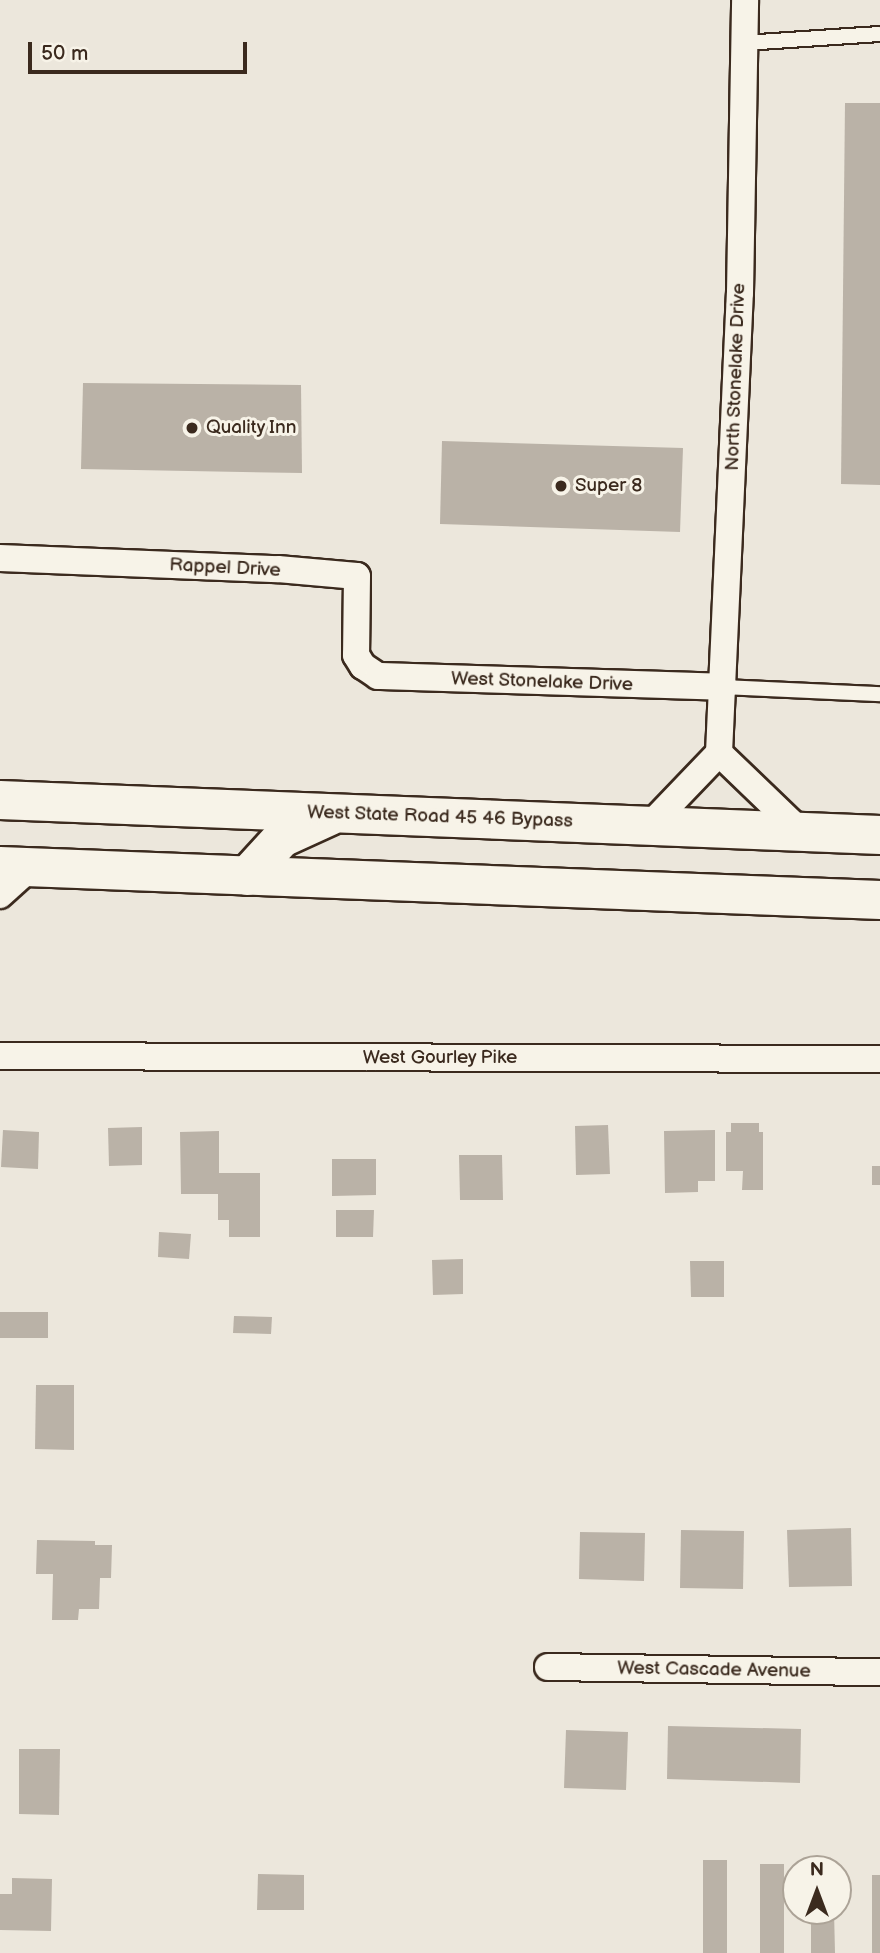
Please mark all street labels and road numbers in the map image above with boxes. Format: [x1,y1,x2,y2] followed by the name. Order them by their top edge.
[721,283,751,471] street label: North Stonelake Drive
[169,554,281,582] street label: Rappel Drive
[450,667,634,697] street label: West Stonelake Drive
[307,801,573,833] street label: West State Road 45 46 Bypass
[362,1047,518,1069] street label: West Gourley Pike
[617,1657,811,1683] street label: West Cascade Avenue

